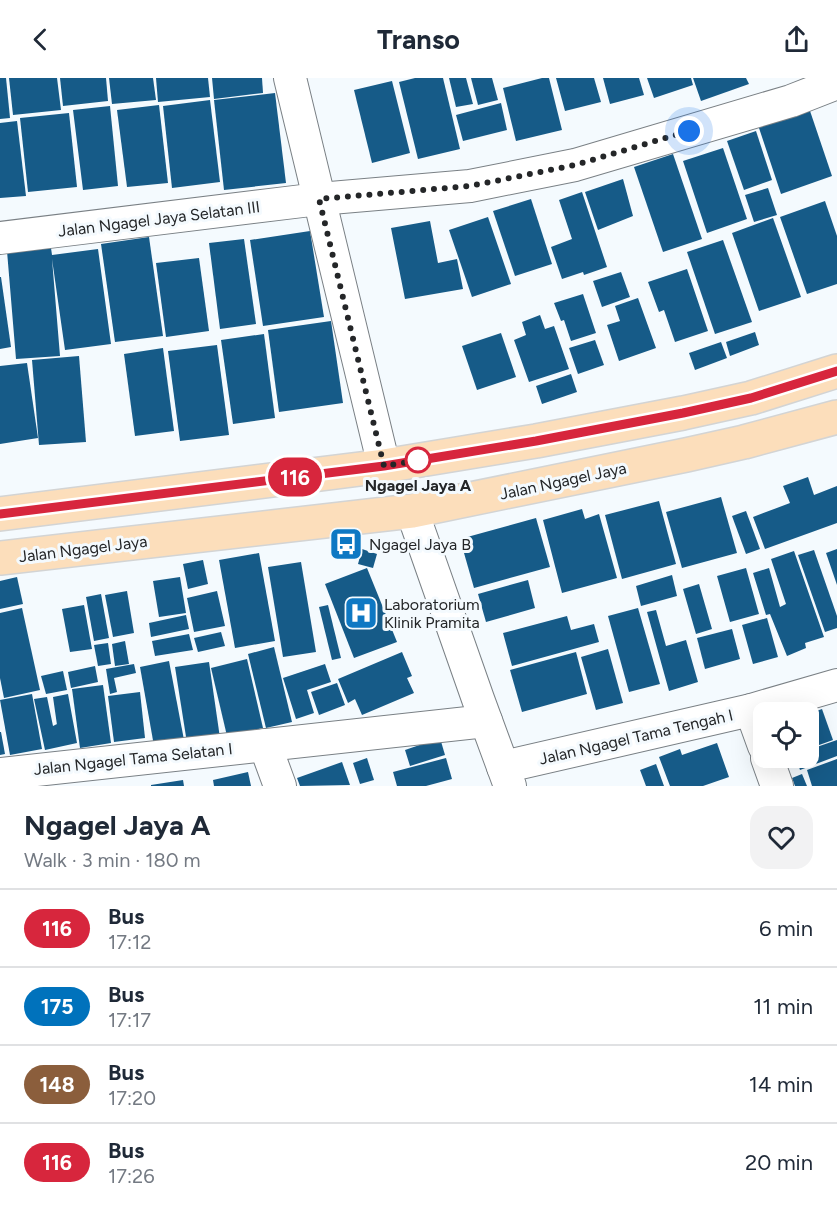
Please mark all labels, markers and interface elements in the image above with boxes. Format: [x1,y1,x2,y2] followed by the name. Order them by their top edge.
[24,23,57,56] icon: back
[377,23,460,56] text: Transo
[780,23,813,56] icon: share
[674,116,704,146] your location
[57,197,261,241] street label: Jalan Ngagel Jaya Selatan III
[405,447,431,473] marker: Ngagel Jaya A
[260,458,330,496] line badge: 116
[498,458,628,504] street label: Jalan Ngagel Jaya
[280,465,310,490] text: 116
[365,476,472,495] place label: Ngagel Jaya A
[328,526,364,562] bus stop icon: Ngagel Jaya B
[18,532,148,566] street label: Jalan Ngagel Jaya
[369,535,471,554] place label: Ngagel Jaya B
[343,595,379,631] hospital icon: Laboratorium Klinik Pramita
[384,595,480,632] place label: Laboratorium Klinik Pramita
[753,702,819,768] map controls
[753,702,819,768] button: locate
[537,705,735,769] street label: Jalan Ngagel Tama Tengah I
[33,739,233,779] street label: Jalan Ngagel Tama Selatan I
[750,806,813,869] button: heart
[24,808,211,842] text: Ngagel Jaya A
[24,848,201,872] text: Walk · 3 min · 180 m
[108,903,144,930] text: Bus
[759,915,813,942] text: 6 min
[42,916,72,941] text: 116
[108,930,152,954] text: 17:12
[108,981,144,1008] text: Bus
[753,993,813,1020] text: 11 min
[41,994,73,1019] text: 175
[108,1008,151,1032] text: 17:17
[108,1059,144,1086] text: Bus
[749,1071,813,1098] text: 14 min
[39,1072,75,1097] text: 148
[108,1086,156,1110] text: 17:20
[108,1137,144,1164] text: Bus
[745,1149,813,1176] text: 20 min
[42,1150,72,1175] text: 116
[108,1164,155,1188] text: 17:26

